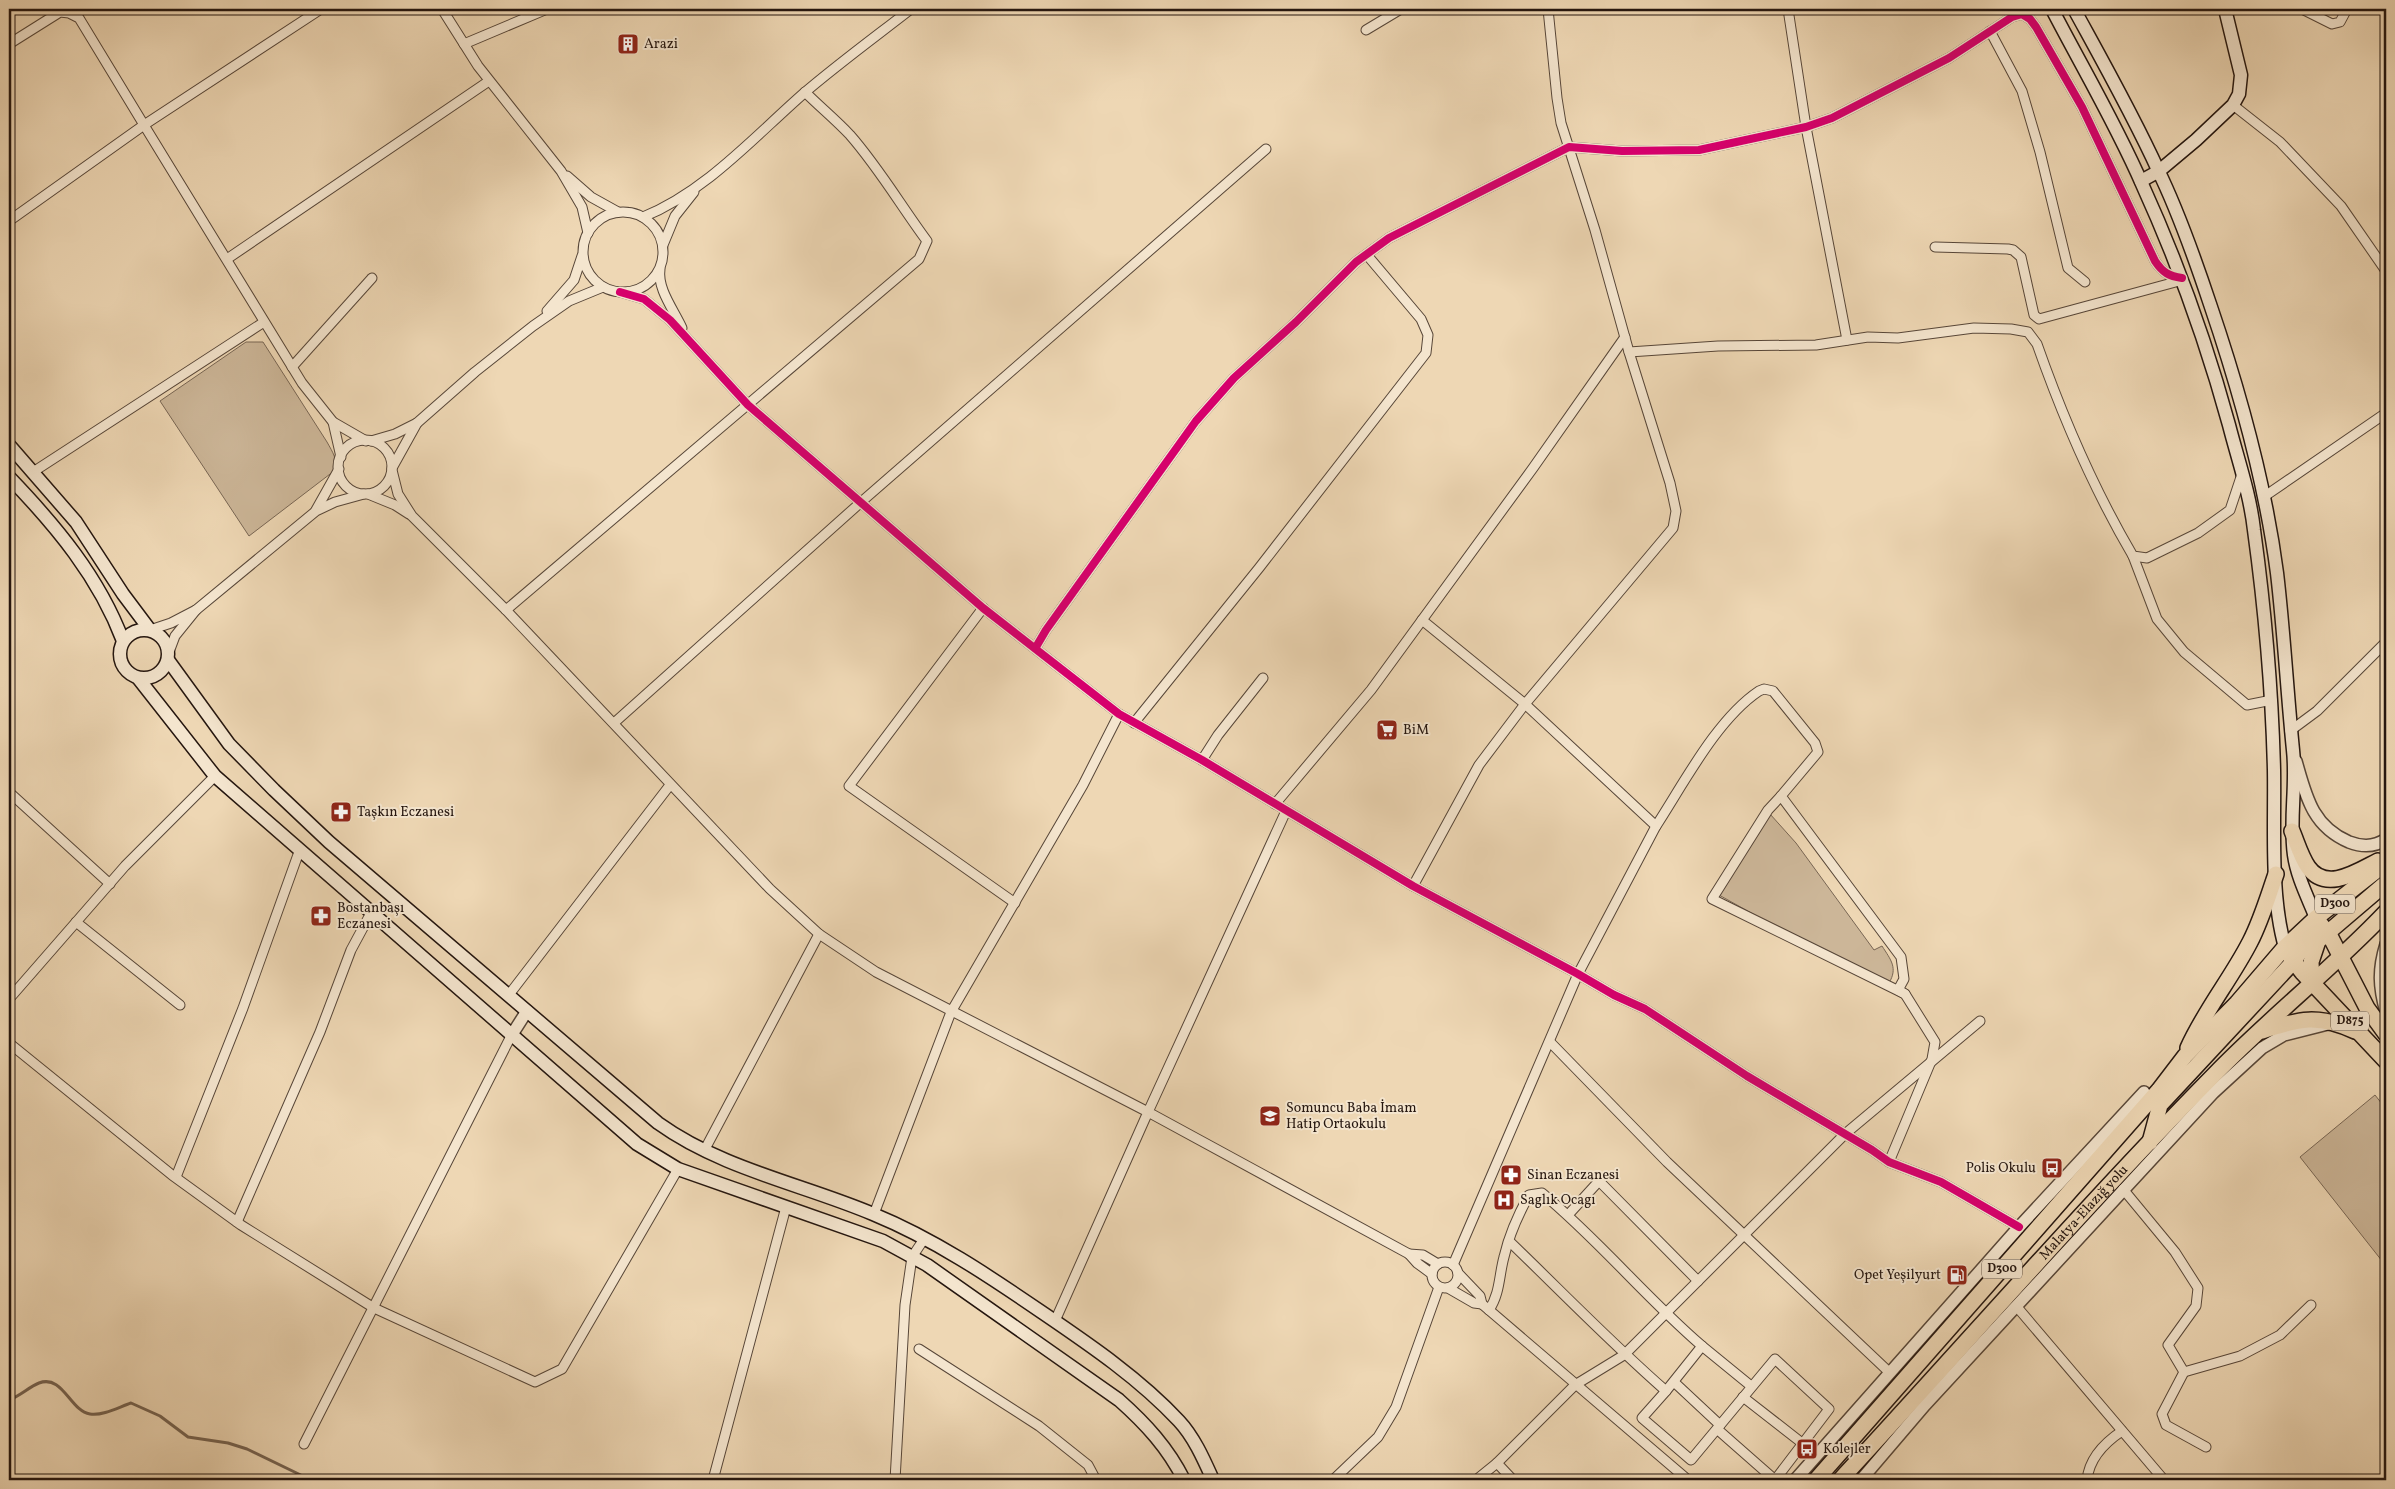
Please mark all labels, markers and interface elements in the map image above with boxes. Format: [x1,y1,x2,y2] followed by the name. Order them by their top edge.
[616,32,640,56] building icon: Arazi
[644,35,678,54] place label: Arazi
[1375,718,1399,742] supermarket icon: BiM
[1403,721,1429,740] place label: BiM
[329,800,353,824] pharmacy icon: Taşkın Eczanesi
[357,803,454,822] place label: Taşkın Eczanesi
[2315,894,2355,914] road number: D300
[337,899,404,934] place label: Bostanbaşı Eczanesi
[309,904,333,928] pharmacy icon: Bostanbaşı Eczanesi
[2331,1011,2369,1030] road number: D875
[1286,1099,1417,1134] place label: Somuncu Baba İmam Hatip Ortaokulu
[1258,1104,1282,1128] school or university icon: Somuncu Baba İmam Hatip Ortaokulu
[2040,1156,2064,1180] bus stop icon: Polis Okulu
[1966,1159,2036,1178] place label: Polis Okulu
[2035,1161,2133,1264] street label: Malatya-Elazığ yolu
[1499,1163,1523,1187] pharmacy icon: Sinan Eczanesi
[1527,1166,1619,1185] place label: Sinan Eczanesi
[1492,1188,1516,1212] hospital icon: Saglık Ocagı
[1520,1191,1596,1210] place label: Saglık Ocagı
[1982,1260,2022,1278] road number: D300
[1945,1263,1969,1287] fuel station icon: Opet Yeşilyurt
[1854,1266,1941,1285] place label: Opet Yeşilyurt
[1795,1437,1819,1461] bus stop icon: Kolejler
[1823,1440,1871,1459] place label: Kolejler

